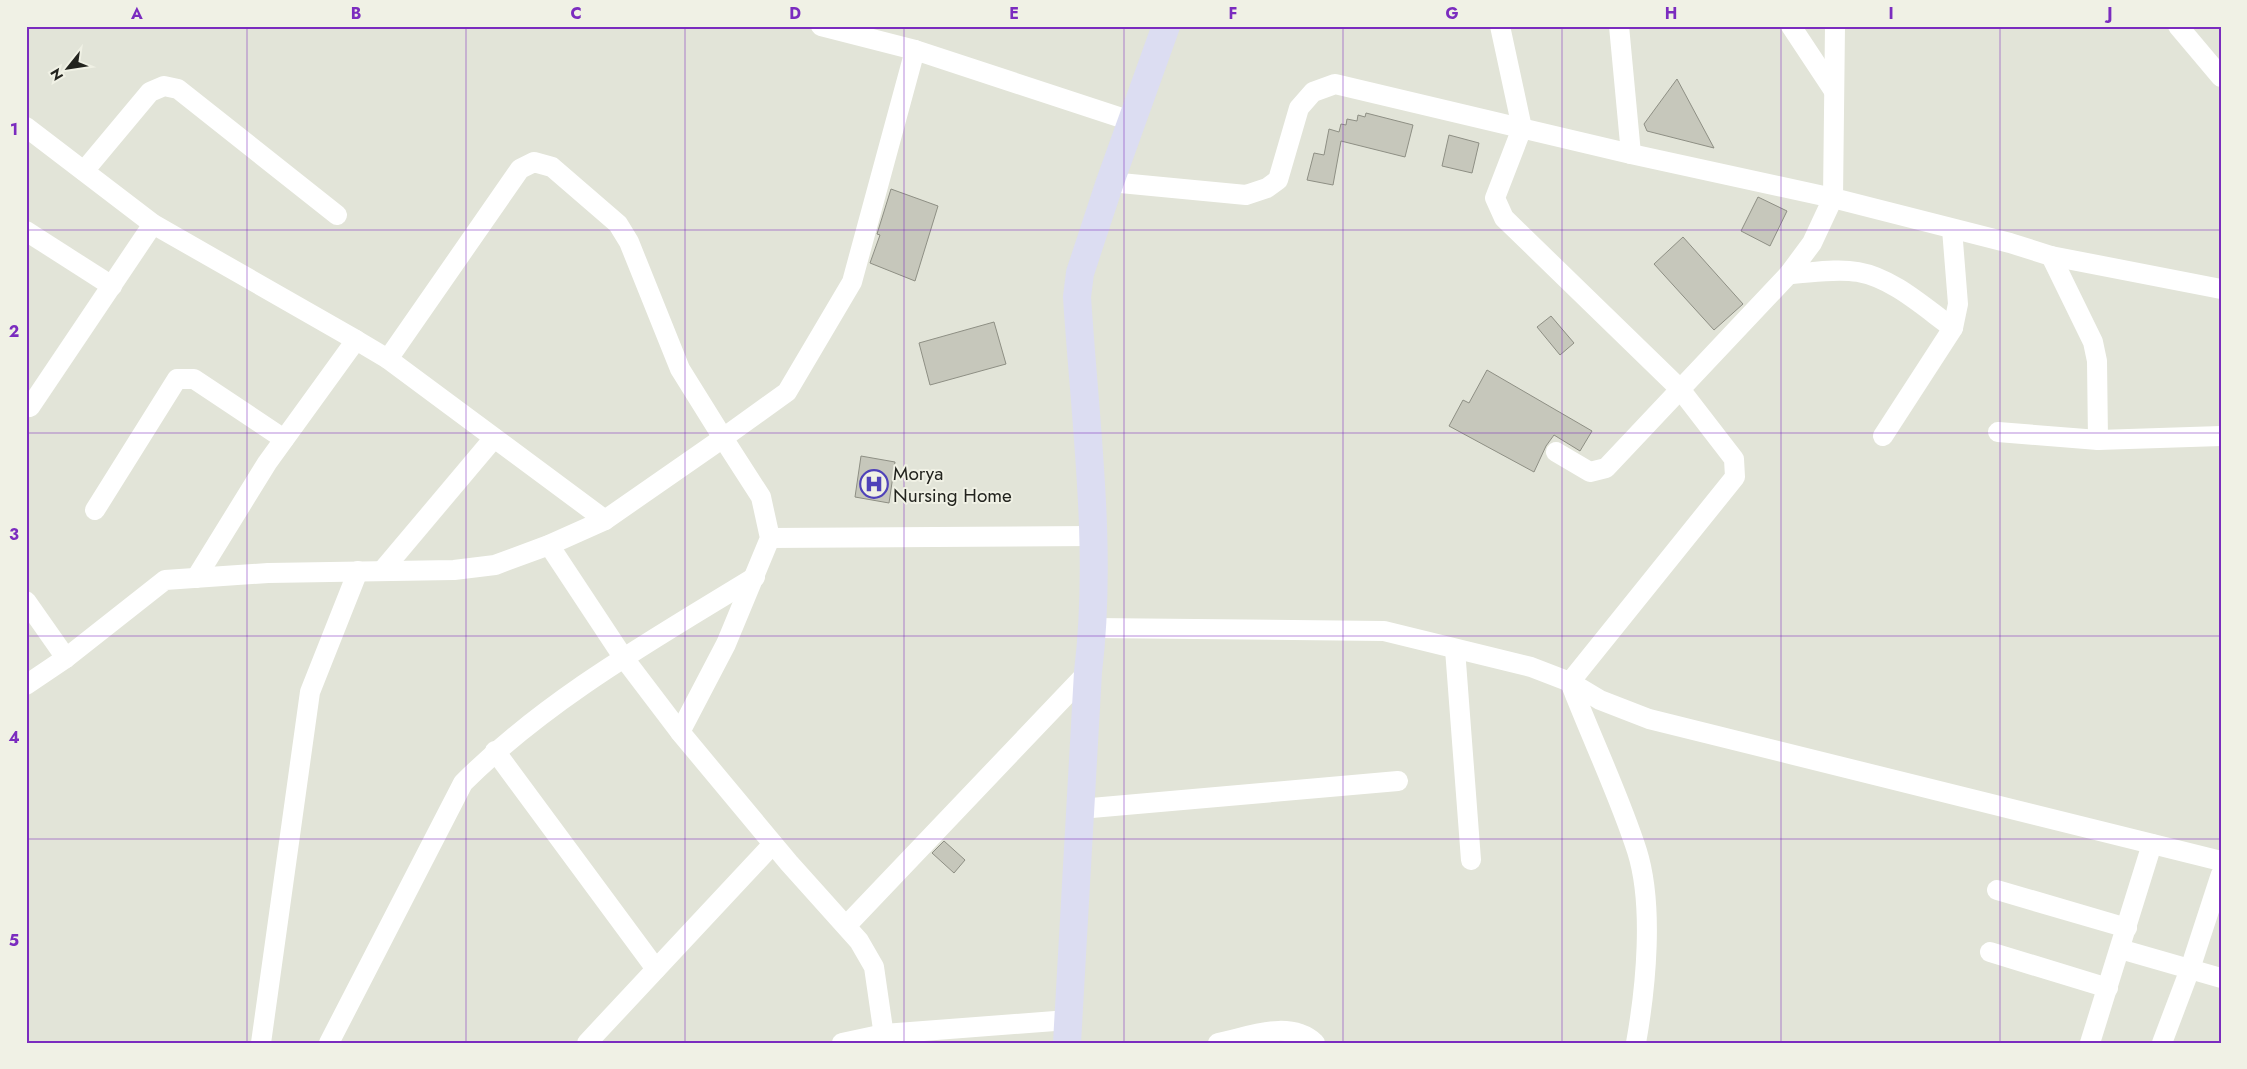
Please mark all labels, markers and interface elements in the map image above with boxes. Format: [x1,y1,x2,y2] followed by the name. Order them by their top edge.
[130,2,143,25] text: A
[351,2,361,25] text: B
[570,2,582,25] text: C
[789,2,801,25] text: D
[1009,2,1019,25] text: E
[1229,2,1237,25] text: F
[1445,2,1459,25] text: G
[1665,2,1677,25] text: H
[1888,2,1894,25] text: I
[2104,2,2113,25] text: J
[42,42,92,92] north arrow
[45,65,68,84] text: N
[10,118,18,141] text: 1
[9,320,19,343] text: 2
[893,460,1012,509] place label: Morya Nursing Home
[859,469,889,499] hospital icon: Morya Nursing Home
[9,523,19,546] text: 3
[8,726,20,749] text: 4
[9,929,19,952] text: 5

